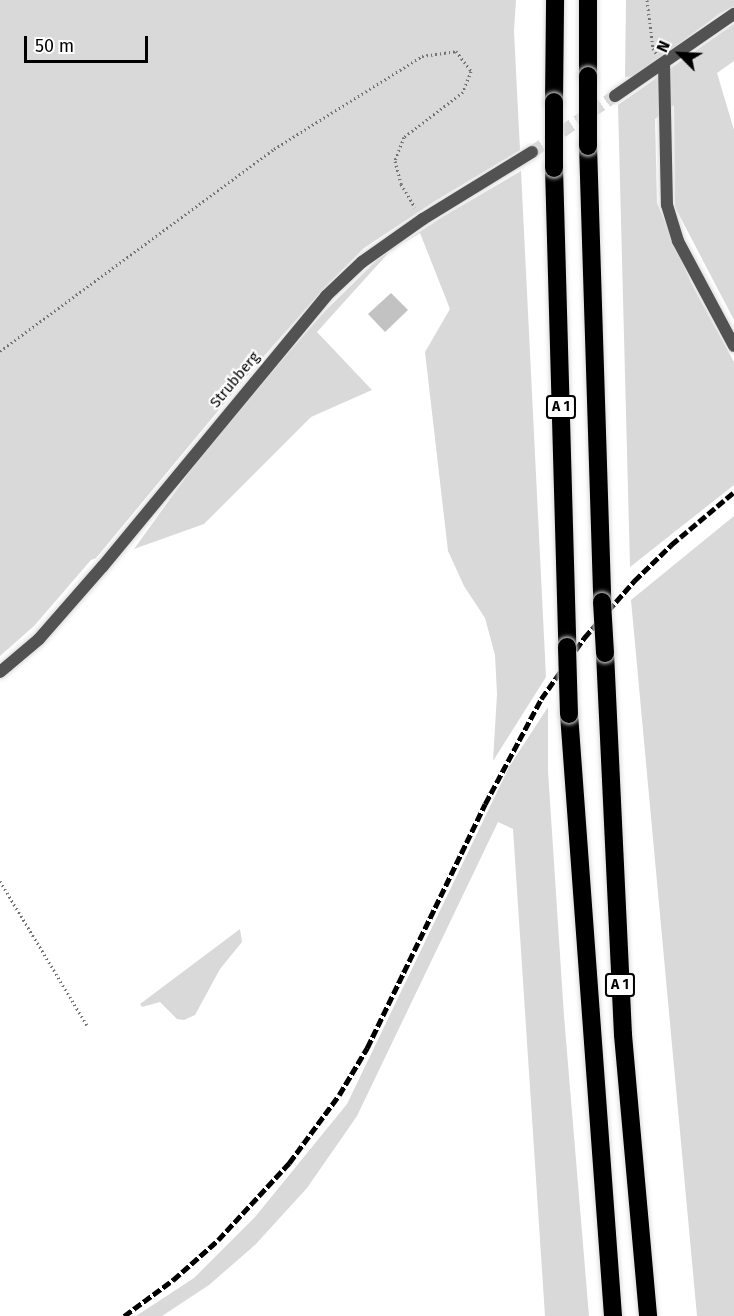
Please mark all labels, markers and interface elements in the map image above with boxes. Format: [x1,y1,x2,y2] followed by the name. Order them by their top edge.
[27,24,152,62] scale bar
[650,24,710,84] north arrow
[35,35,74,57] text: 50 m
[652,38,674,55] text: N
[206,348,264,412] street label: Strubberg
[544,396,578,418] road number: A 1
[604,974,636,996] road number: A 1

